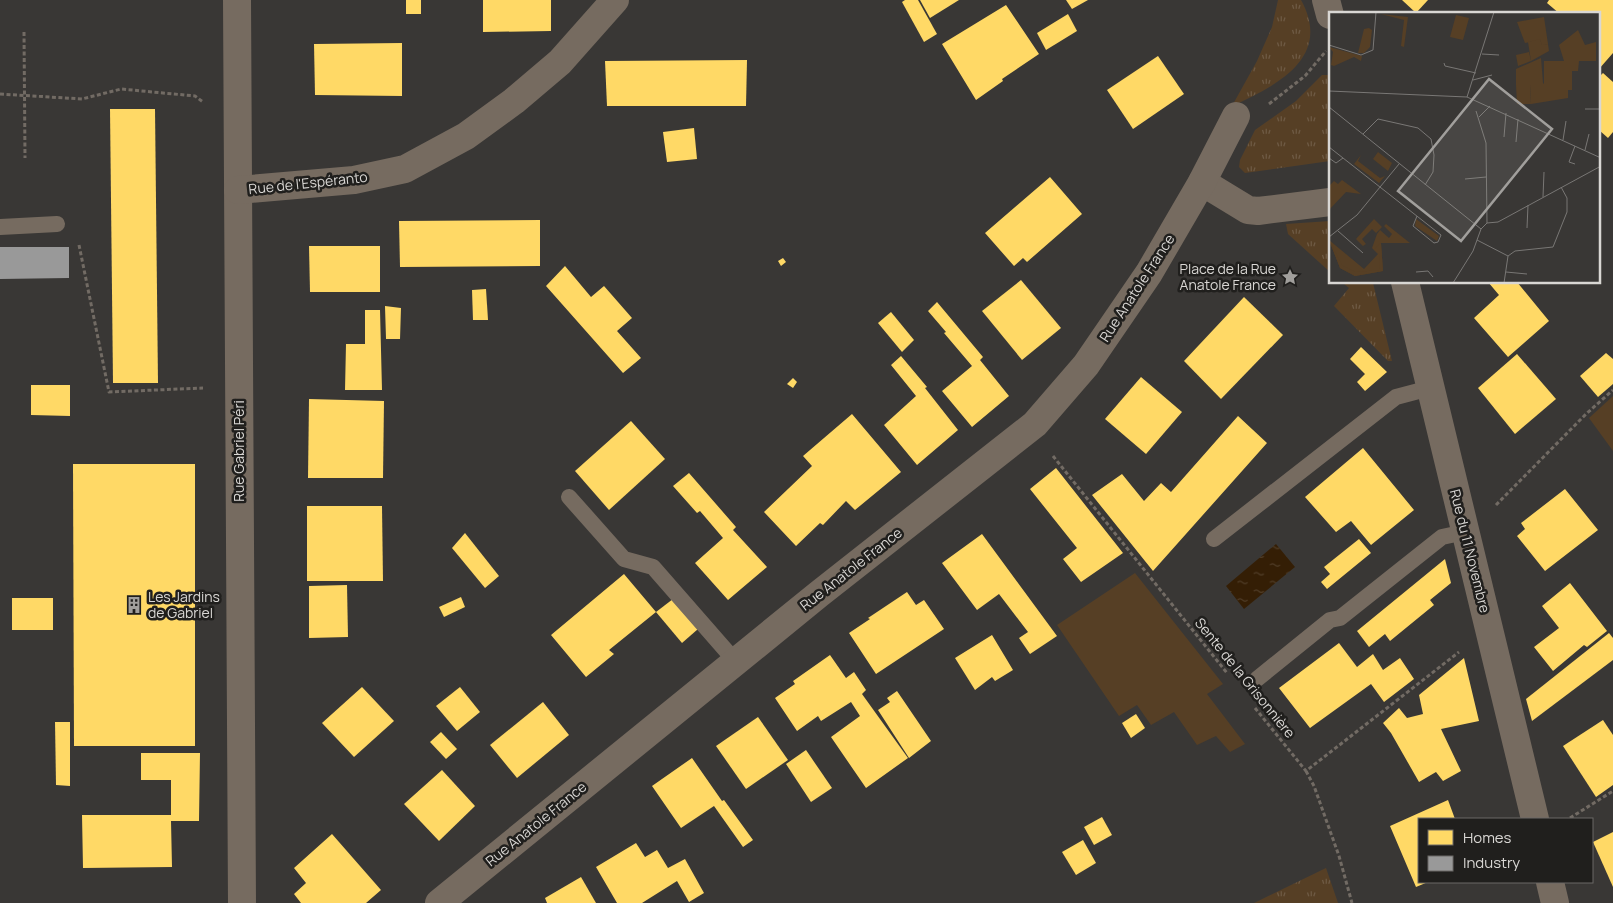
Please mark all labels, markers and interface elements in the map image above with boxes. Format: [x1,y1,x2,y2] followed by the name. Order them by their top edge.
[1329,12,1600,284] inset map
[248,167,368,198] street label: Rue de l'Espéranto
[1095,230,1178,345] street label: Rue Anatole France
[1180,259,1276,294] place label: Place de la Rue Anatole France
[1280,267,1300,287] place icon: Place de la Rue Anatole France
[229,400,248,502] street label: Rue Gabriel Péri
[1446,487,1495,615] street label: Rue du 11 Novembre
[796,523,906,614] street label: Rue Anatole France
[148,587,220,622] place label: Les Jardins de Gabriel
[124,595,144,615] building icon: Les Jardins de Gabriel
[1191,614,1300,742] street label: Sente de la Grisonnière
[481,777,590,870] street label: Rue Anatole France
[1418,818,1593,883] legend
[1463,827,1512,848] text: Homes
[1463,852,1520,873] text: Industry

